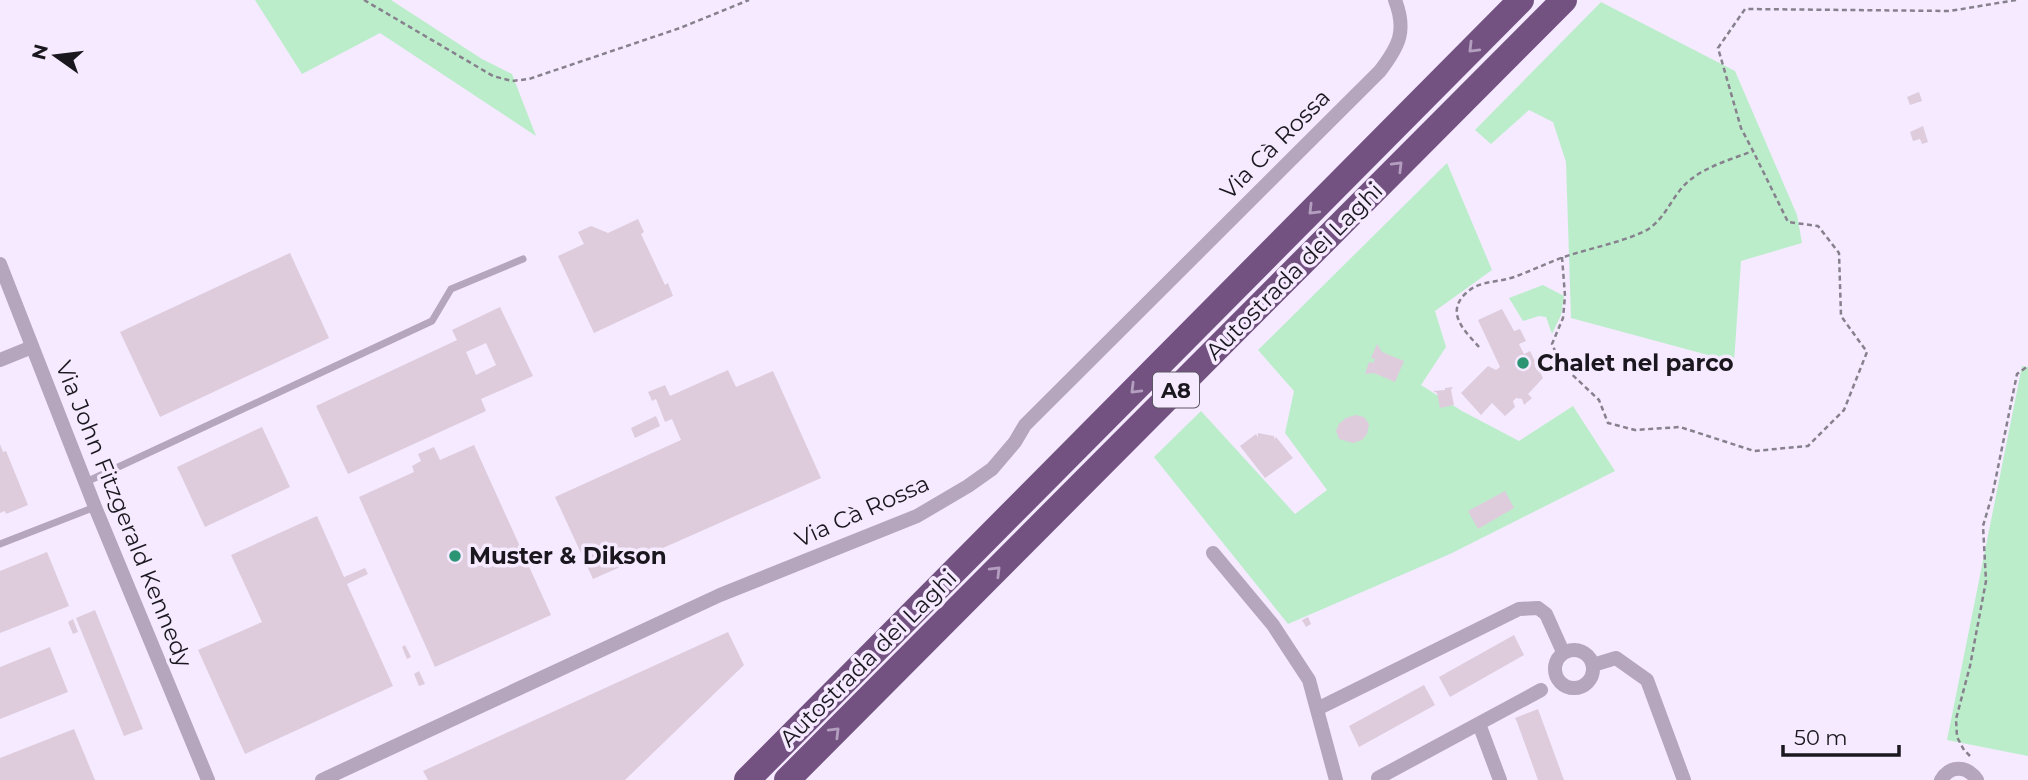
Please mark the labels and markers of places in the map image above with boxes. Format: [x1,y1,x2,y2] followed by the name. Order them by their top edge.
[1537,349,1734,377] place label: Chalet nel parco
[1515,355,1531,371] marker: Chalet nel parco
[469,542,667,570] place label: Muster & Dikson
[447,548,463,564] marker: Muster & Dikson

